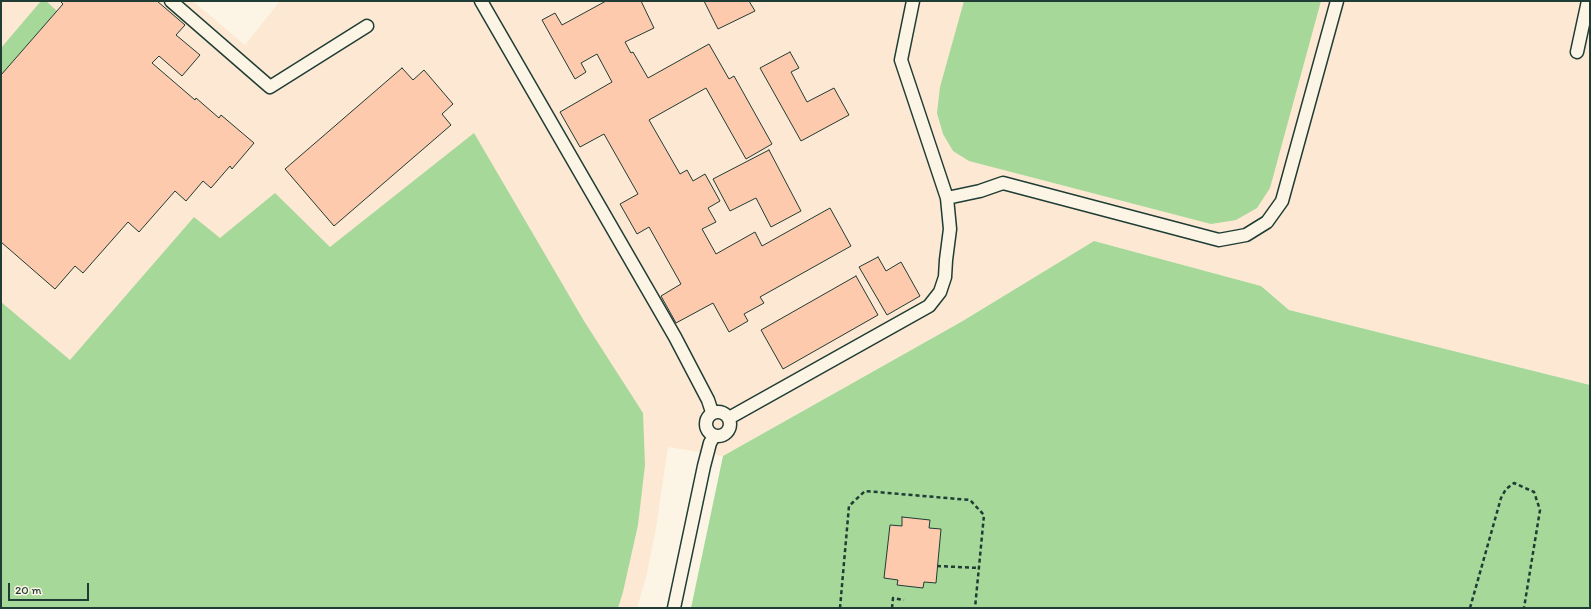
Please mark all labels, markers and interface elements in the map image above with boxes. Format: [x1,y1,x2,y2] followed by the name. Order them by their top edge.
[10,575,91,601] scale bar
[15,583,42,597] text: 20 m

